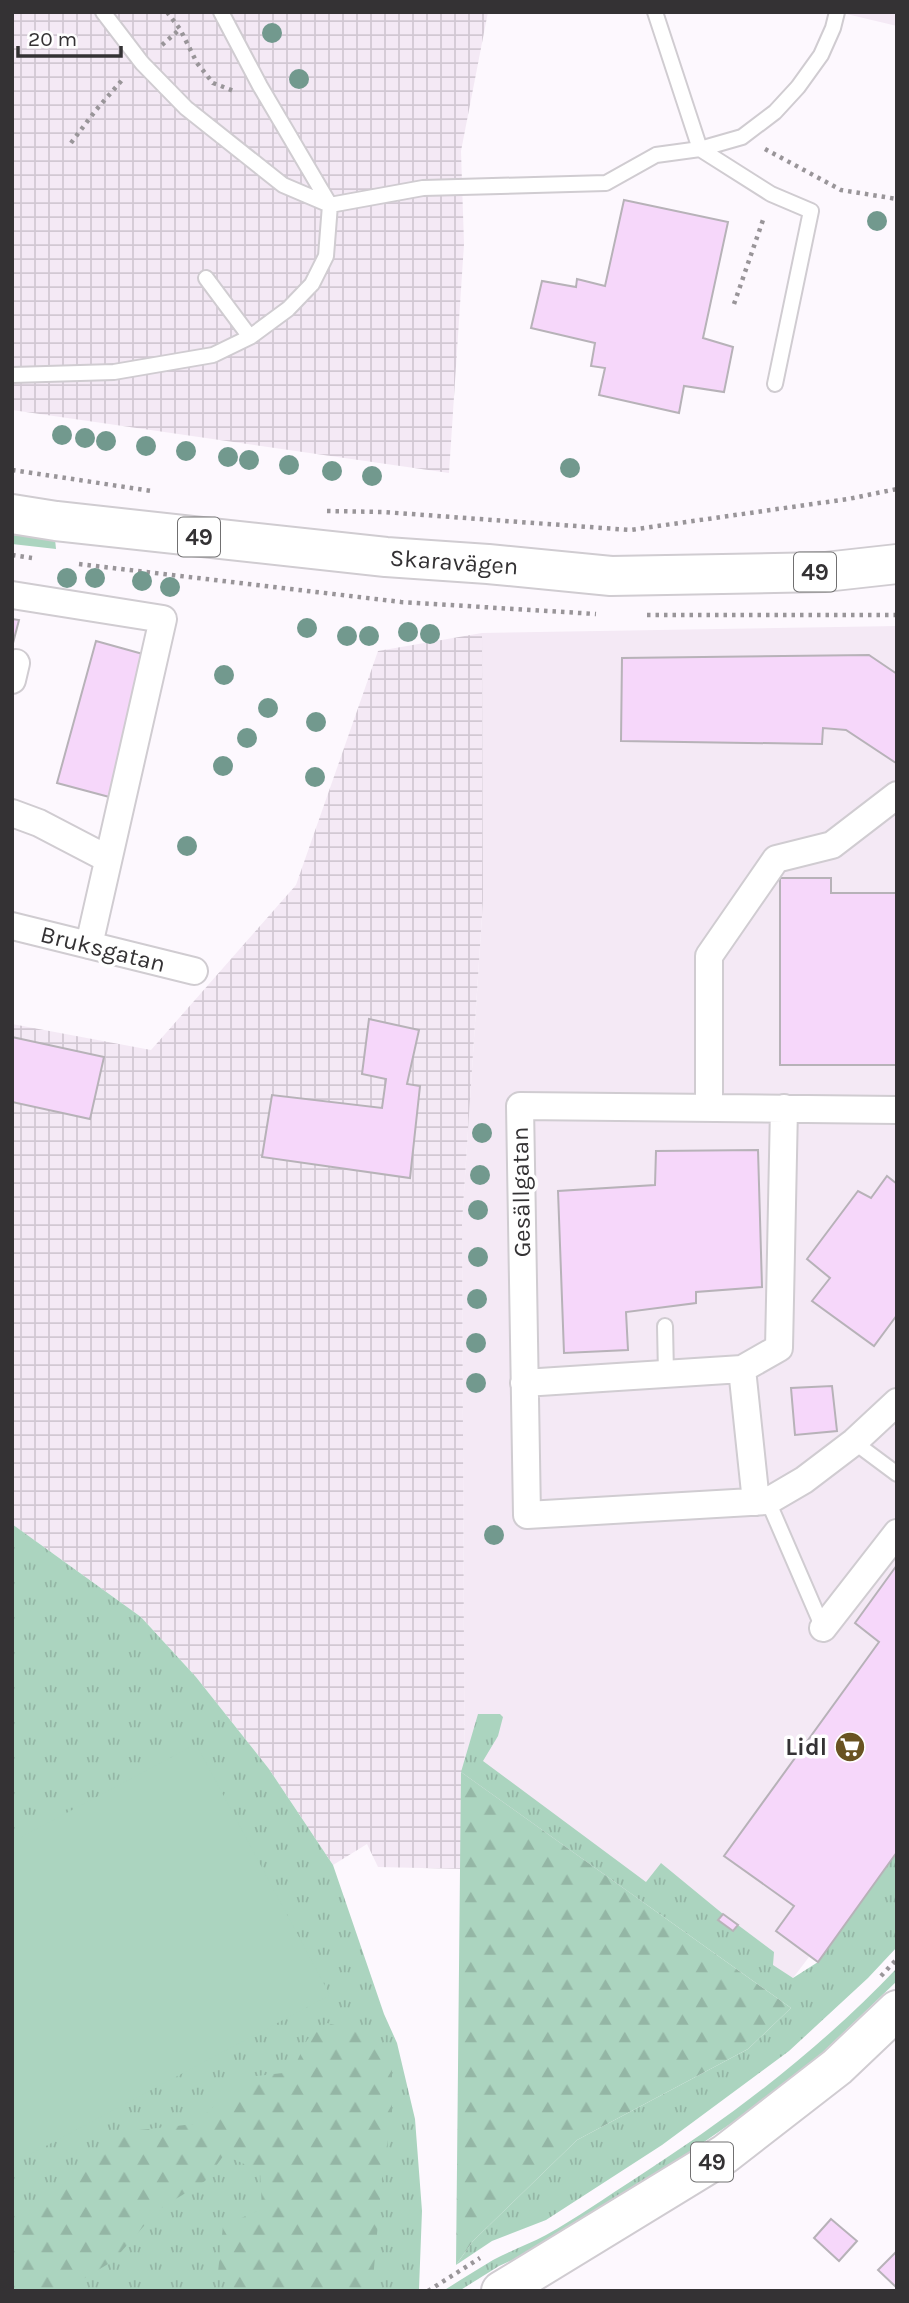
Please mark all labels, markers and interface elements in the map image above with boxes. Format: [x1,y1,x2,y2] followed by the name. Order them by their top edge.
[18,14,121,58] scale bar
[28,27,77,51] text: 20 m
[178,517,220,556] road number: 49
[389,544,519,580] street label: Skaravägen
[794,552,836,592] road number: 49
[38,920,168,978] street label: Bruksgatan
[506,1126,536,1258] street label: Gesällgatan
[833,1730,867,1764] supermarket icon: Lidl
[785,1733,827,1761] place label: Lidl
[691,2142,733,2182] road number: 49

